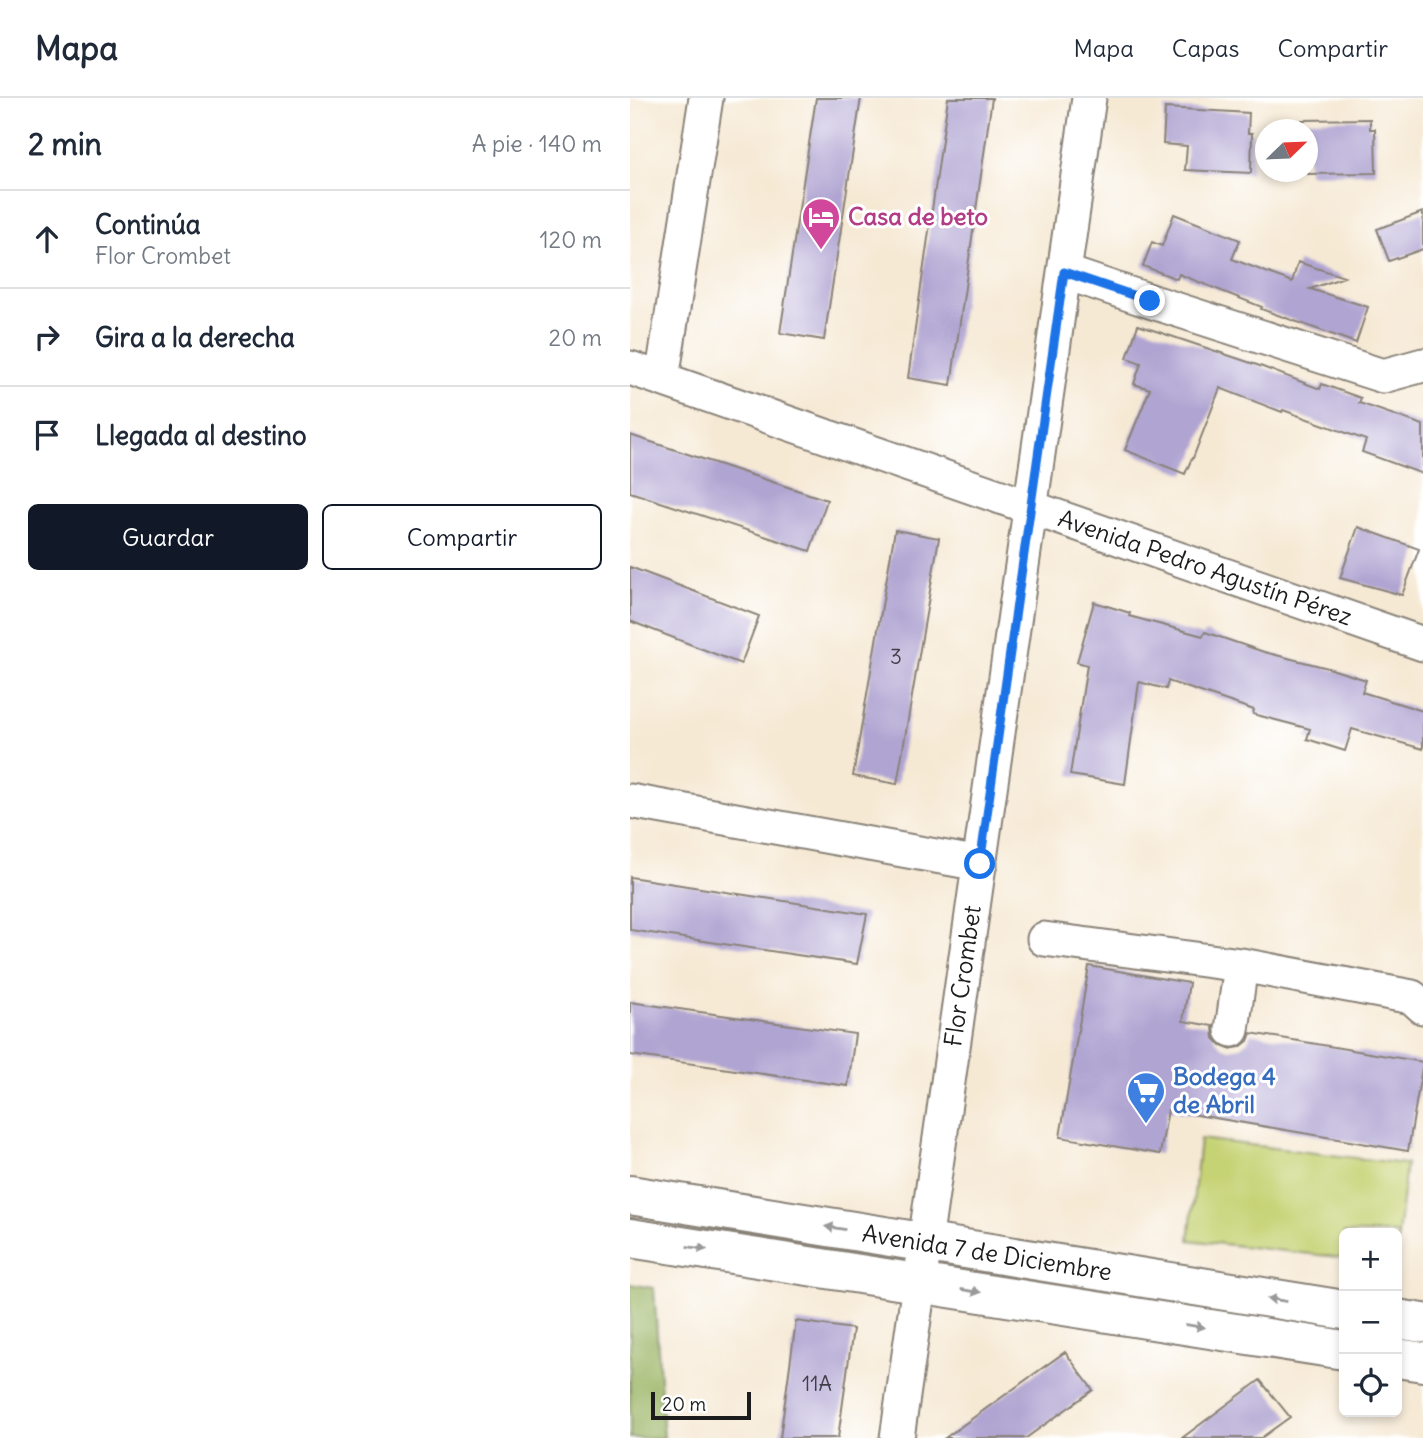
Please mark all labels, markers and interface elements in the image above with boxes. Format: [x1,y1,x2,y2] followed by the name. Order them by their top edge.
[35,27,118,69] text: Mapa
[1073,33,1134,63] text: Mapa
[1172,33,1239,63] text: Capas
[1277,33,1388,63] text: Compartir
[1255,119,1318,182] north arrow
[28,125,102,163] text: 2 min
[472,129,602,158] text: A pie · 140 m
[800,196,842,251] hotel icon: Casa de beto
[848,201,988,231] place label: Casa de beto
[95,208,201,241] text: Continúa
[28,220,66,258] icon: ahead
[539,225,602,254] text: 120 m
[95,241,231,270] text: Flor Crombet
[1134,285,1165,316] route end
[28,318,66,356] icon: right
[95,321,295,354] text: Gira a la derecha
[549,323,602,352] text: 20 m
[28,416,66,454] icon: arrive
[95,419,307,452] text: Llegada al destino
[1054,503,1356,631] street label: Avenida Pedro Agustín Pérez
[28,504,308,570] button: Guardar
[322,504,602,570] button: Compartir
[890,643,902,670] house number: 3
[964,848,995,879] route start
[937,903,987,1048] street label: Flor Crombet
[1173,1061,1276,1119] place label: Bodega 4 de Abril
[1125,1070,1167,1125] supermarket icon: Bodega 4 de Abril
[860,1217,1114,1287] street label: Avenida 7 de Diciembre
[823,1222,845,1233] one-way arrow
[1339,1228,1402,1417] map controls
[1339,1228,1402,1291] button: +
[687,1243,709,1254] one-way arrow
[960,1286,982,1297] one-way arrow
[1339,1291,1402,1354] button: −
[1266,1294,1288,1305] one-way arrow
[1184,1321,1206,1332] one-way arrow
[1339,1354,1402,1417] button: locate
[802,1370,832,1397] house number: 11A
[651,1389,751,1421] scale bar
[662,1392,706,1416] text: 20 m

